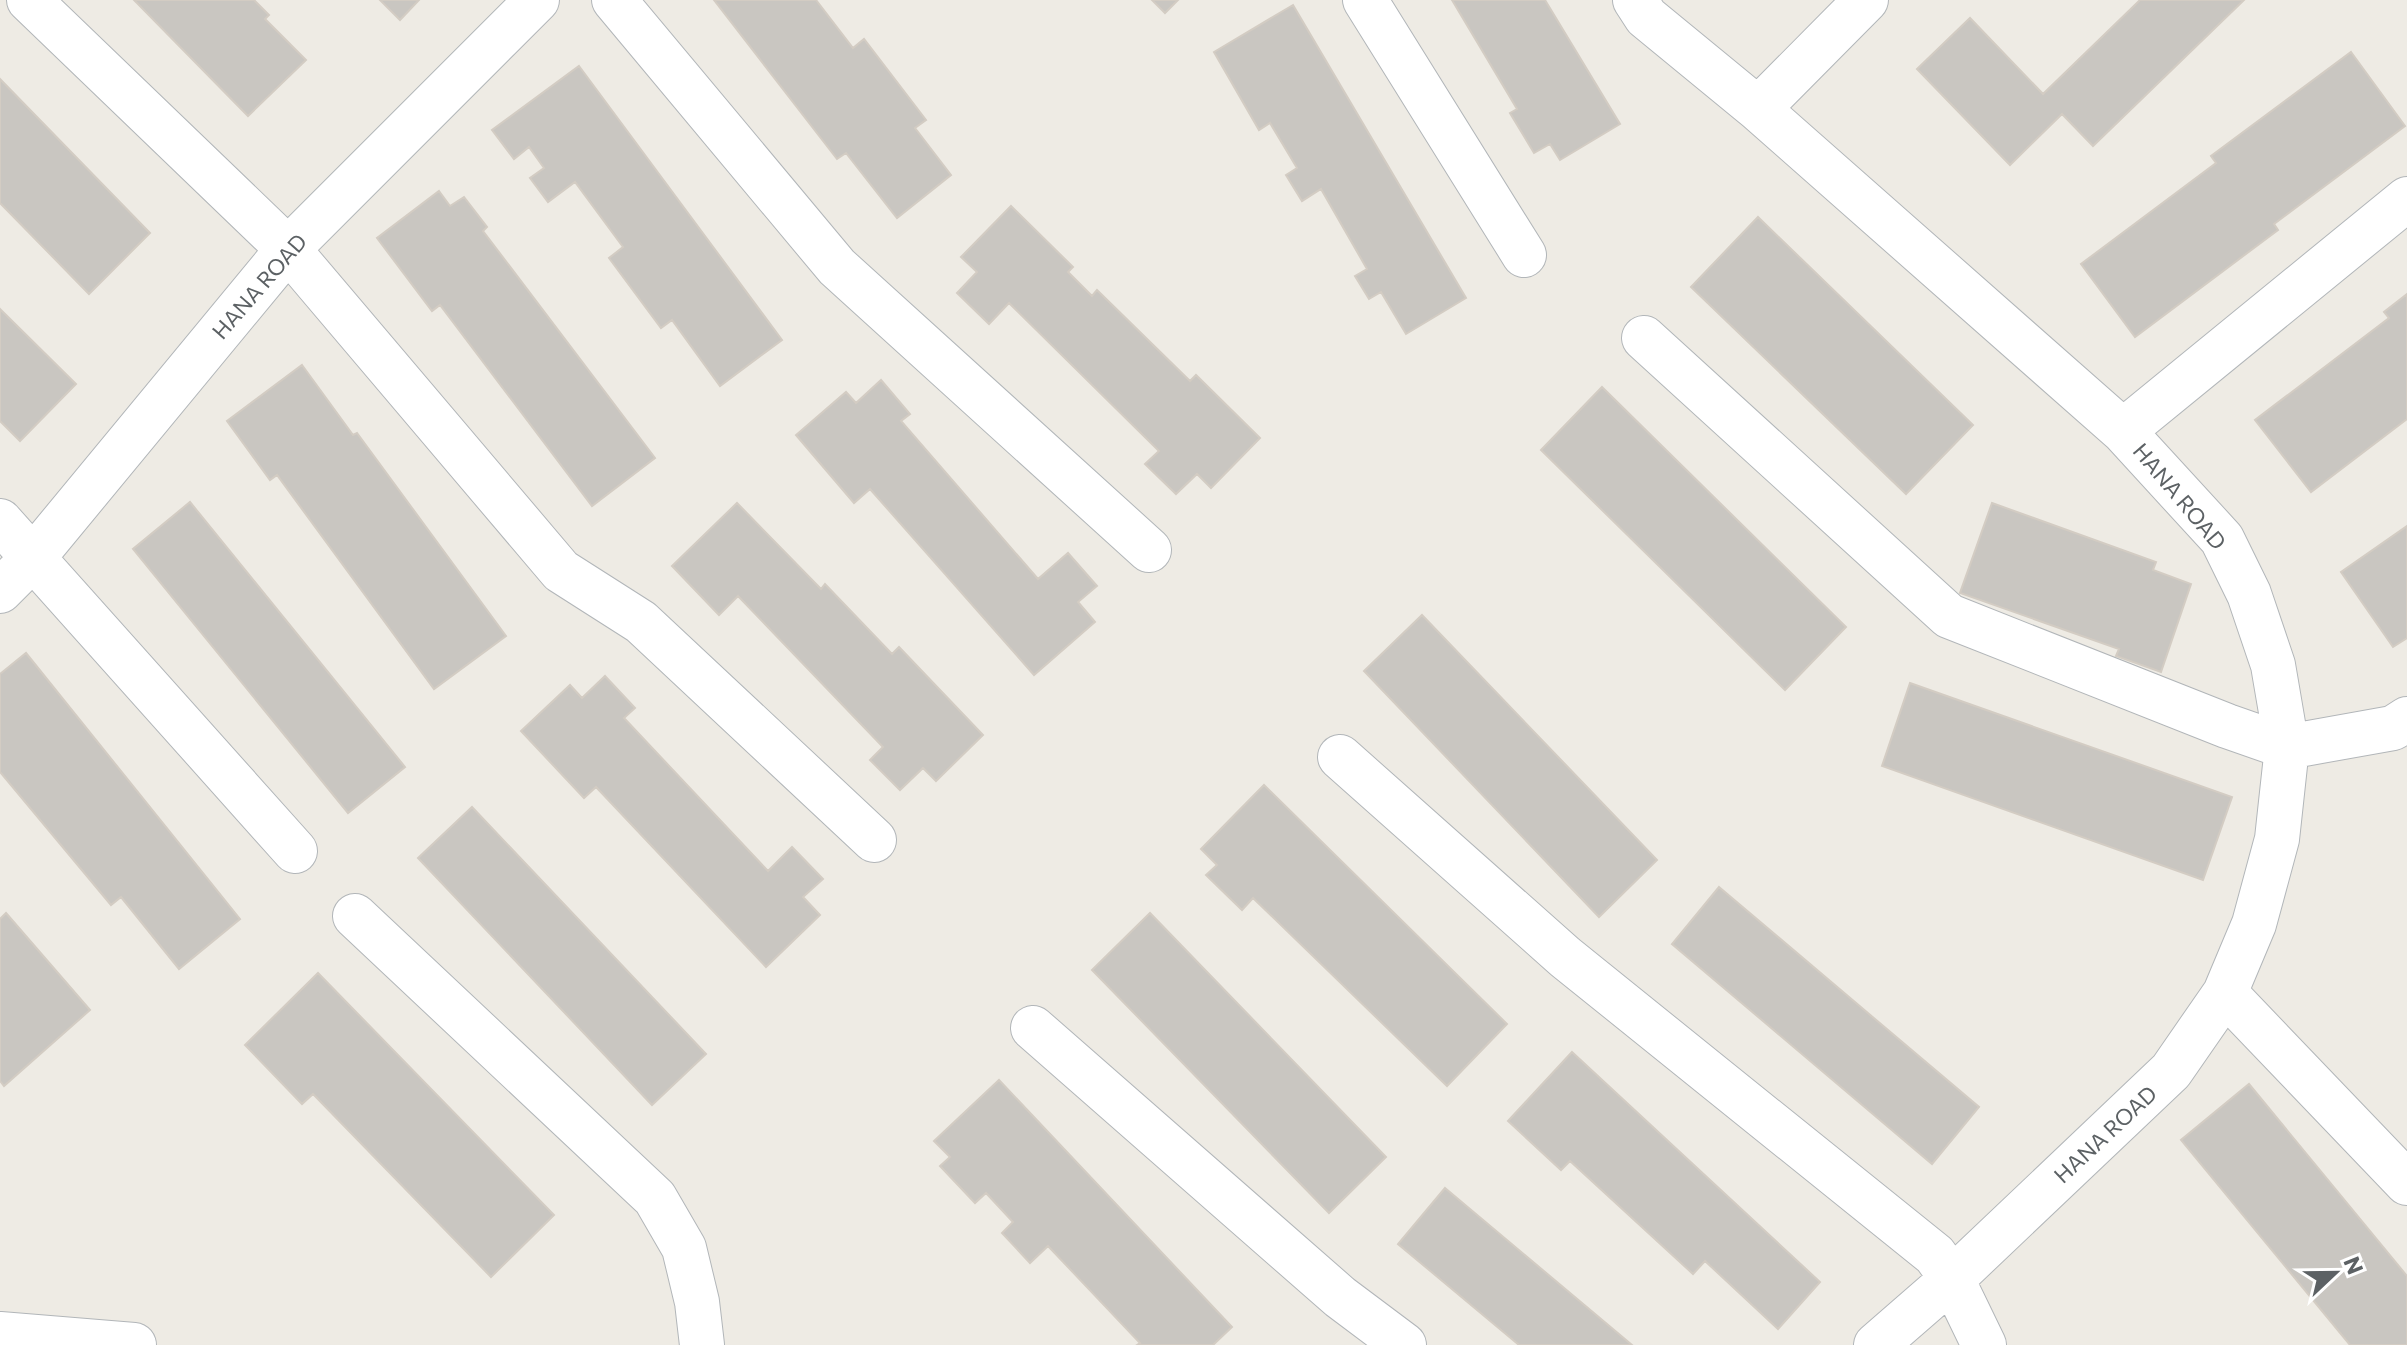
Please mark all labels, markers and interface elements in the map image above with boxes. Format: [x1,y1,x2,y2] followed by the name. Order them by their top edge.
[206,228,312,344] street label: HANA ROAD
[2128,437,2232,555] street label: HANA ROAD
[2048,1080,2162,1188] street label: HANA ROAD
[2295,1233,2375,1313] north arrow
[2338,1253,2370,1278] text: N

